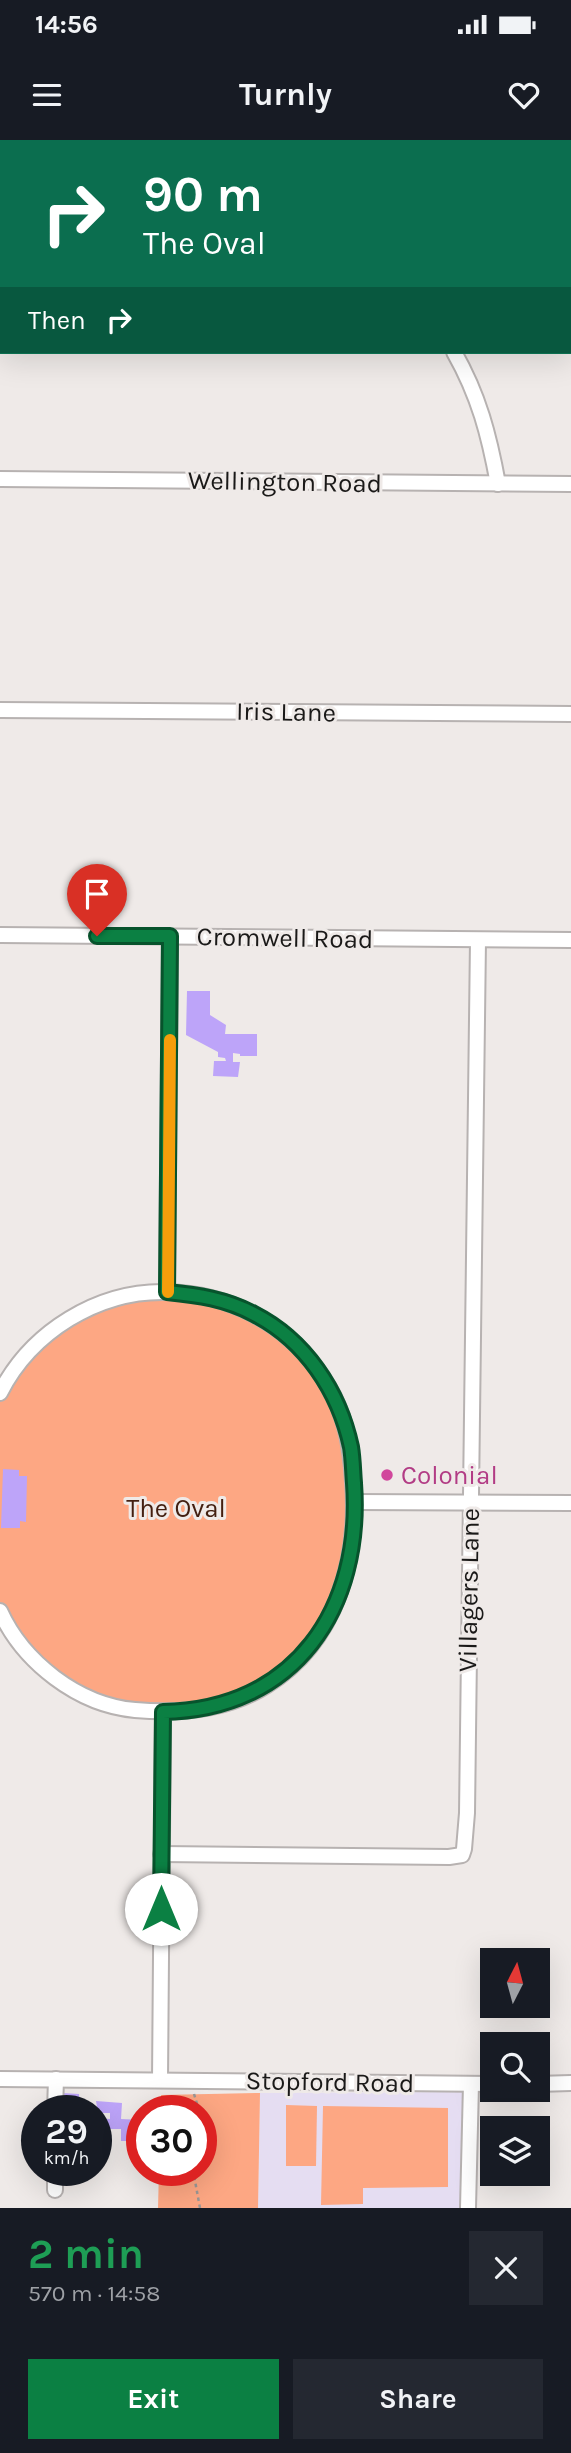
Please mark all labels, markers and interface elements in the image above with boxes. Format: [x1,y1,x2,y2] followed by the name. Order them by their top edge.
[35,9,98,40] text: 14:56
[28,76,66,114] icon: menu
[239,76,332,113] text: Turnly
[505,76,543,114] icon: heart
[143,166,263,223] text: 90 m
[28,168,119,259] icon: right
[143,225,266,262] text: The Oval
[100,301,138,339] icon: right
[28,305,86,336] text: Then
[188,465,382,499] street label: Wellington Road
[236,696,336,728] street label: Iris Lane
[67,864,127,936] pin
[78,875,116,913] icon: arrive
[196,921,374,955] street label: Cromwell Road
[401,1460,498,1491] place label: Colonial
[379,1467,395,1483] marker: Colonial
[126,1493,226,1524] park label: The Oval
[452,1508,486,1672] street label: Villagers Lane
[124,1872,198,1946] position arrow
[480,1948,550,2018] north arrow
[480,1948,550,2186] map controls
[480,2032,550,2102] button: search
[245,2065,415,2099] street label: Stopford Road
[126,2095,217,2186] speed limit sign: 30
[45,2111,88,2152] text: 29
[480,2116,550,2186] button: layers
[44,2147,89,2169] text: km/h
[28,2229,144,2279] text: 2 min
[469,2231,543,2305] button: close
[28,2280,160,2307] text: 570 m · 14:58
[28,2359,279,2439] button: Exit
[293,2359,543,2439] button: Share

